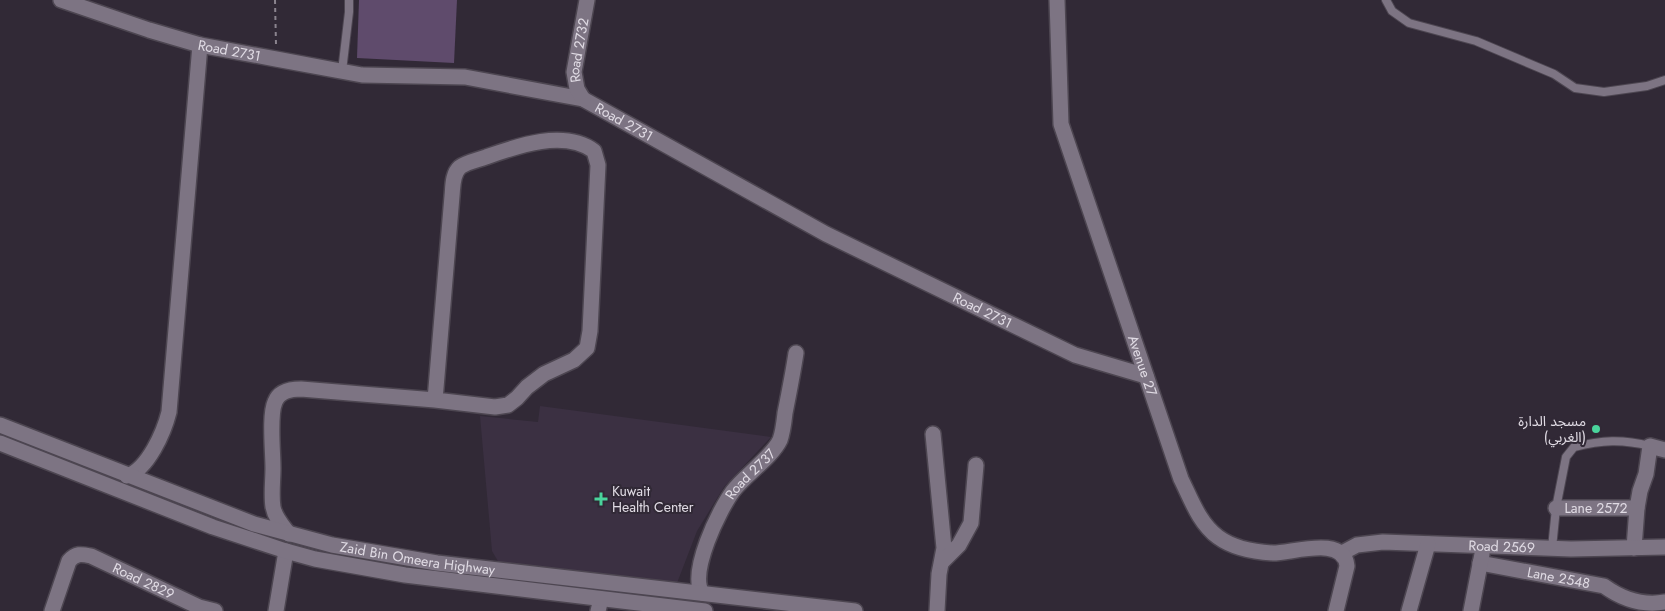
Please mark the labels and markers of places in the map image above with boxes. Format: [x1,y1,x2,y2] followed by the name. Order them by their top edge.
[1518,411,1586,448] place label: مسجد الدارة (الغربي)
[1590,423,1602,435] marker: مسجد الدارة (الغربي)
[612,481,694,517] place label: Kuwait Health Center
[594,492,608,506] marker: Kuwait Health Center

